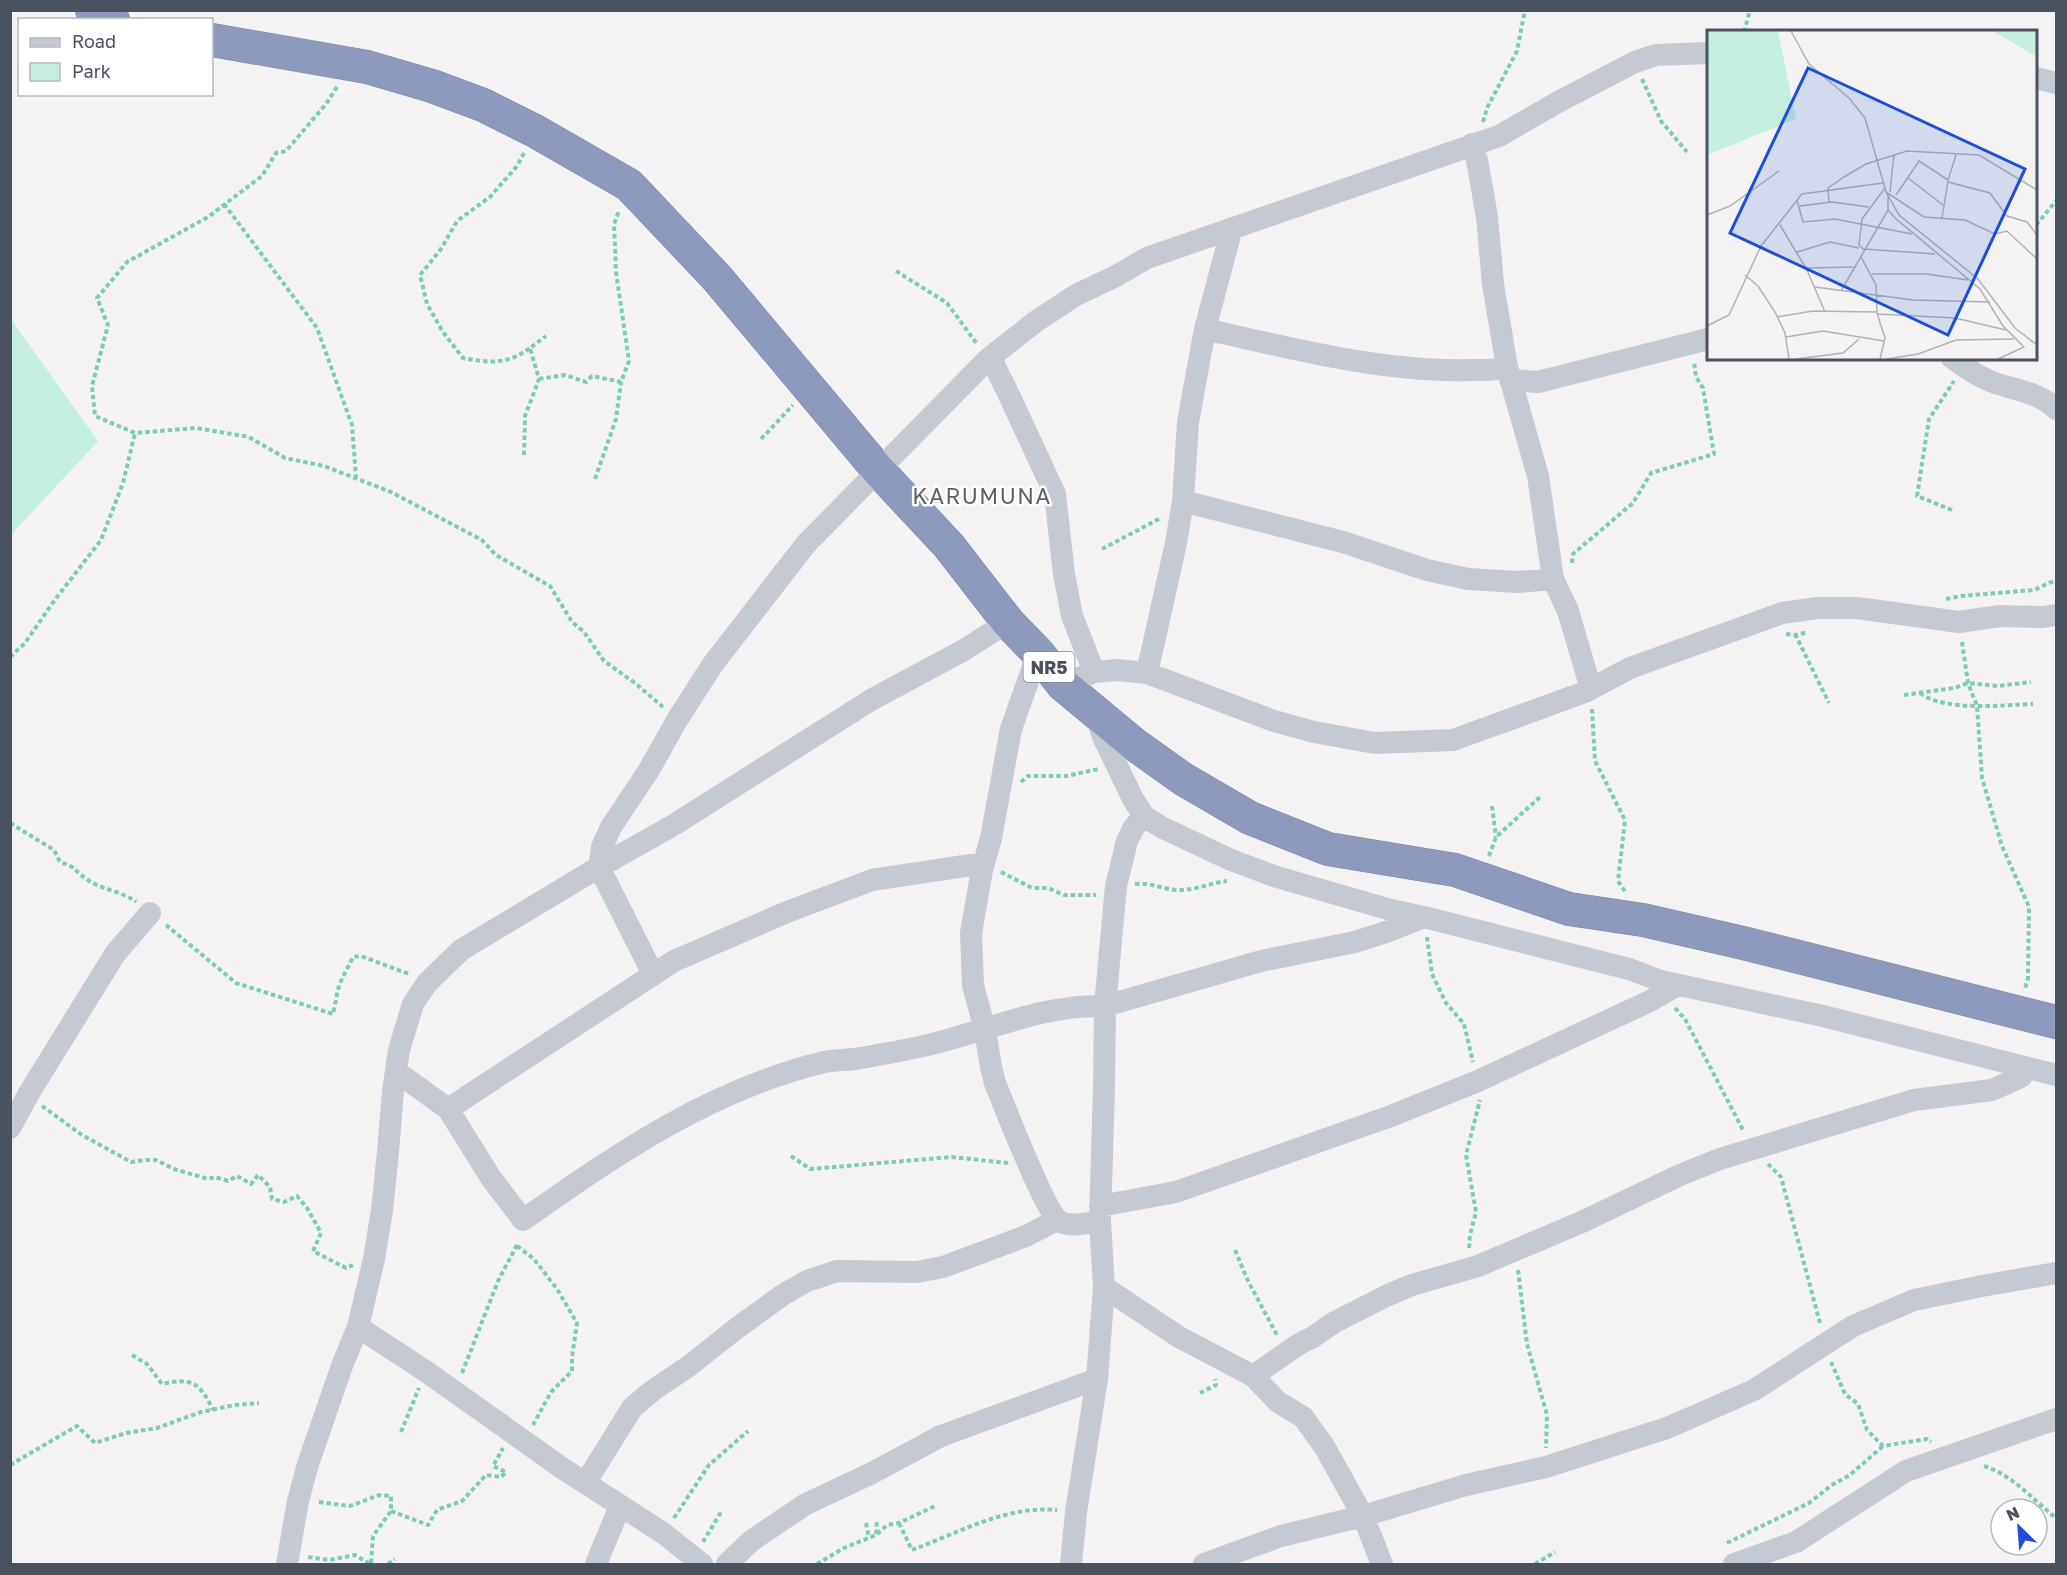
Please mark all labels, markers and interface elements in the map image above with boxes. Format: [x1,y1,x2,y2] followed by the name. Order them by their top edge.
[18,18,213,96] legend
[72,30,116,52] text: Road
[1707,30,2037,360] inset map
[72,60,111,82] text: Park
[912,482,1052,509] district label: KARUMUNA
[1024,652,1074,682] road number: NR5
[1989,1497,2049,1557] north arrow
[2003,1502,2022,1525] text: N

